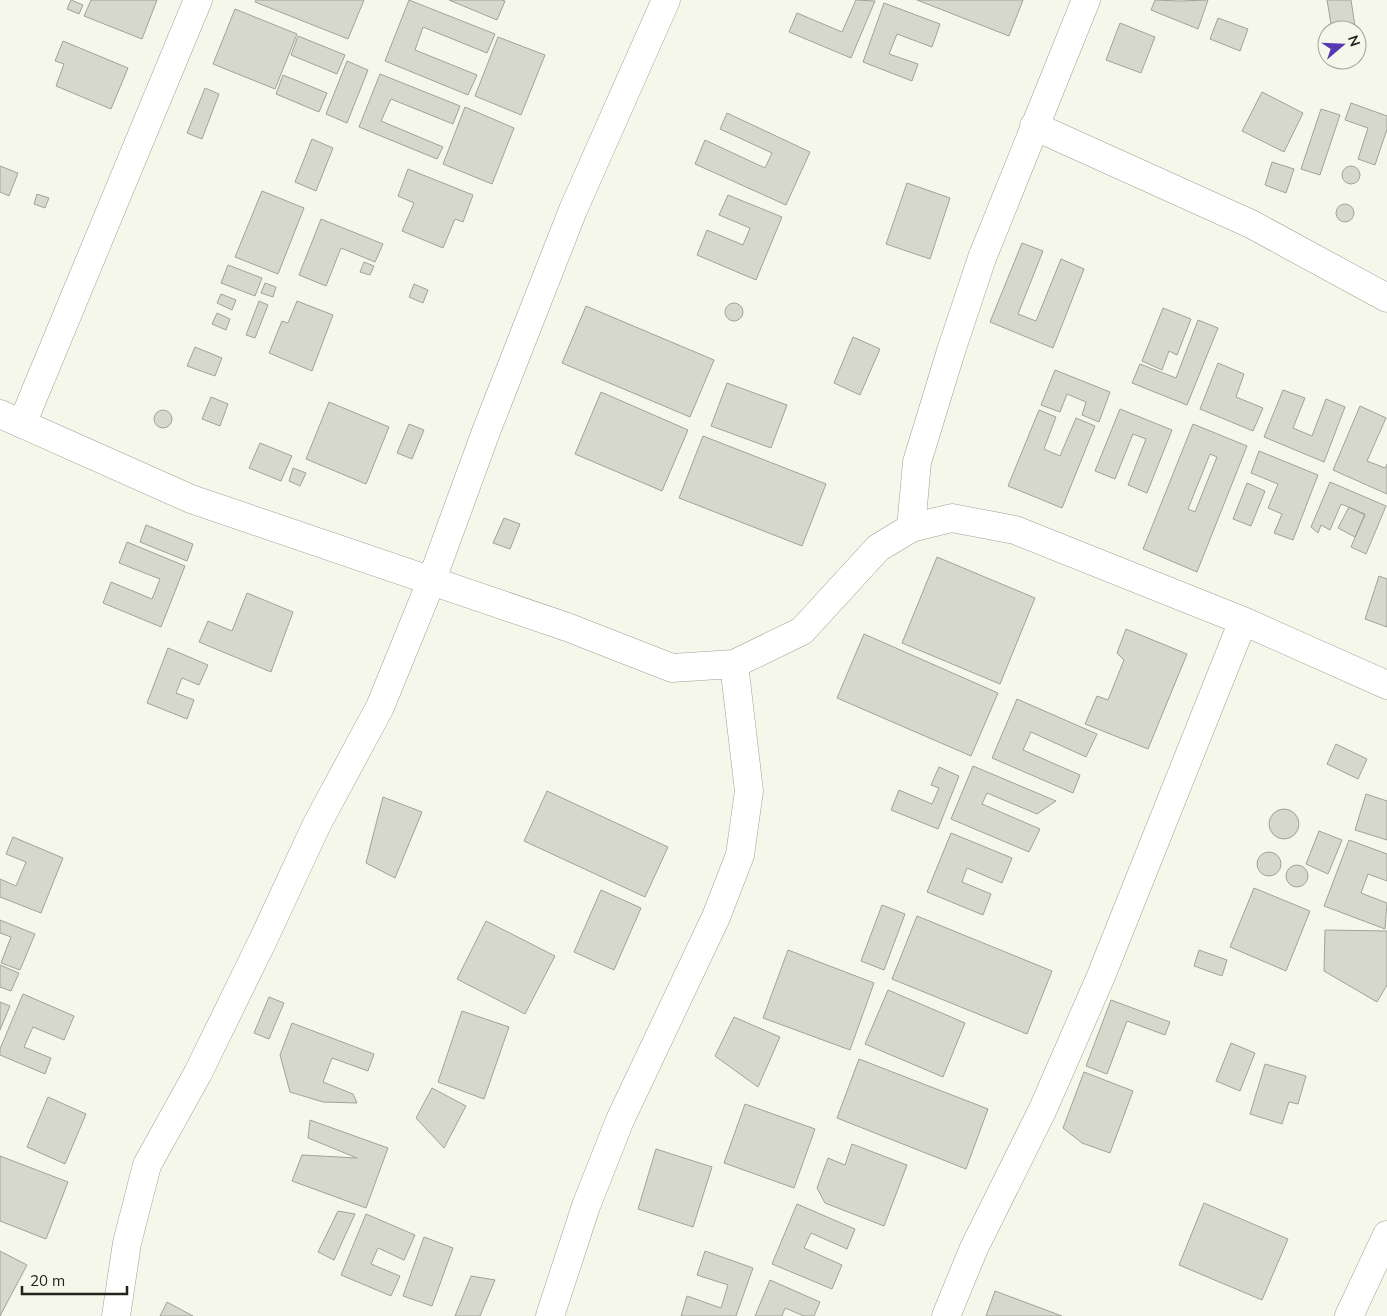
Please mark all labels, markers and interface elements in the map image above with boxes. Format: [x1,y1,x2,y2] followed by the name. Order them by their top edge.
[1317,20,1367,70] north arrow
[1344,33,1365,49] text: N
[22,1264,128,1296] scale bar
[30,1271,65,1290] text: 20 m

